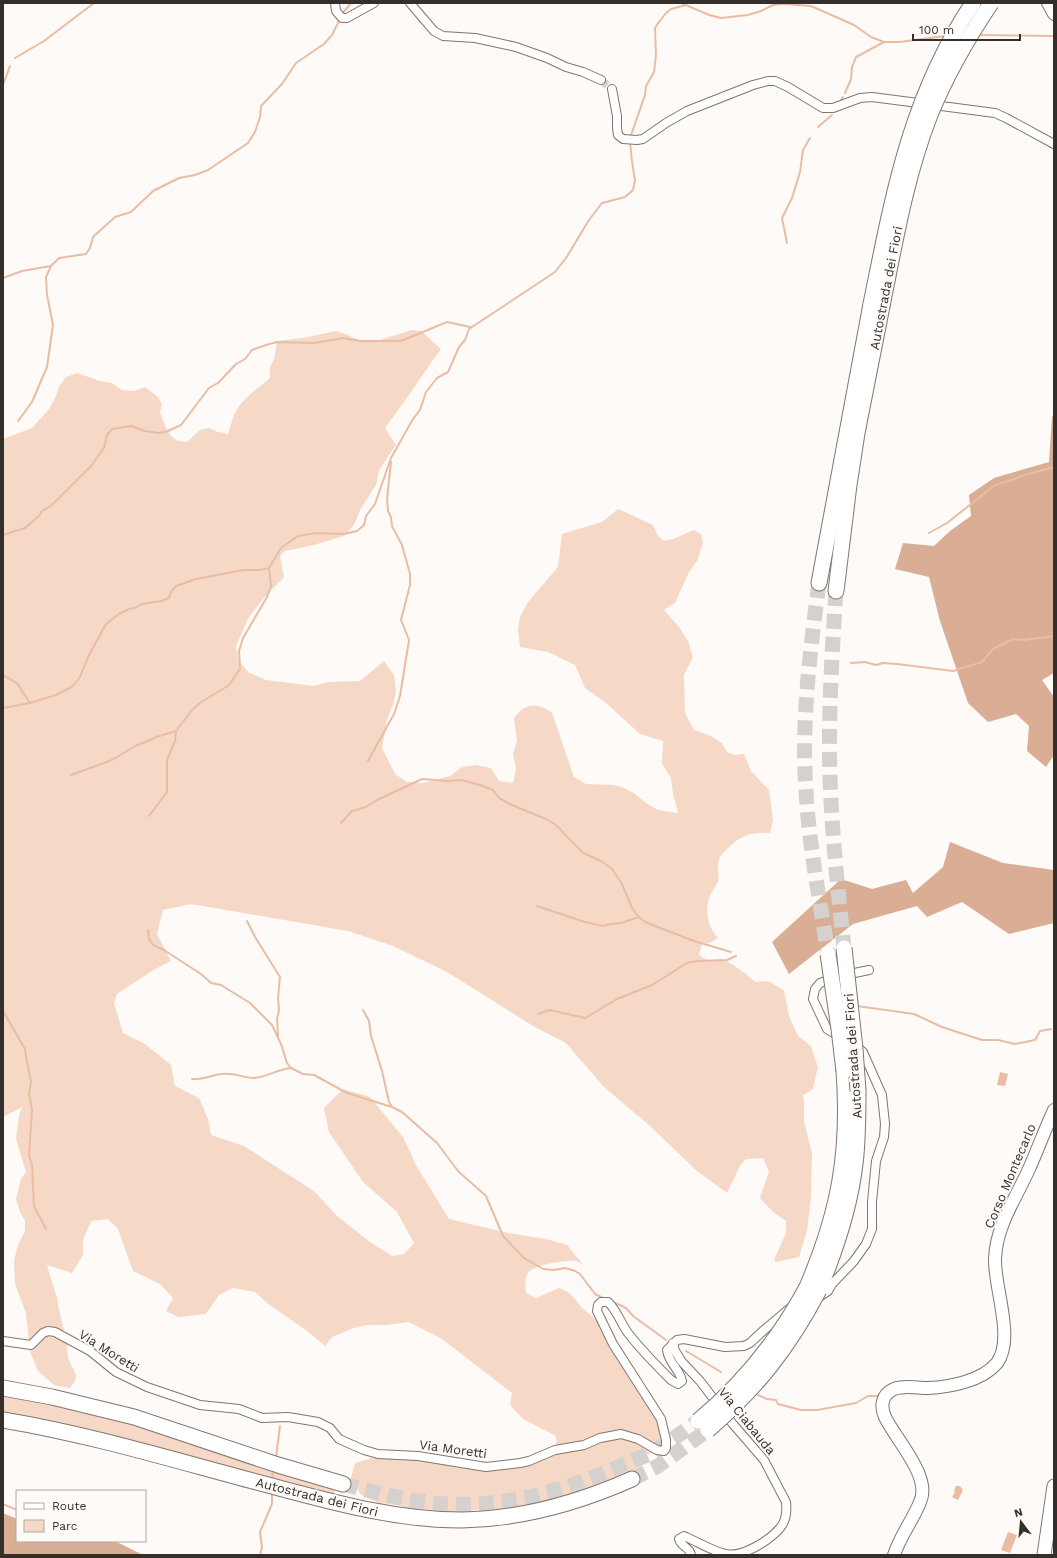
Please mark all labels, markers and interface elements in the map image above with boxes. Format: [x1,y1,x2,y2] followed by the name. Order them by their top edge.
[913,16,1020,42] scale bar
[919,23,954,37] text: 100 m
[867,225,905,351] street label: Autostrada dei Fiori
[841,993,865,1119] street label: Autostrada dei Fiori
[981,1121,1039,1231] street label: Corso Montecarlo
[76,1327,142,1375] street label: Via Moretti
[715,1384,779,1458] street label: Via Ciabauda
[418,1437,488,1461] street label: Via Moretti
[254,1475,380,1519] street label: Autostrada dei Fiori
[16,1490,146,1542] legend
[52,1499,86,1513] text: Route
[1001,1502,1041,1542] north arrow
[1013,1505,1024,1520] text: N
[52,1519,78,1533] text: Parc

